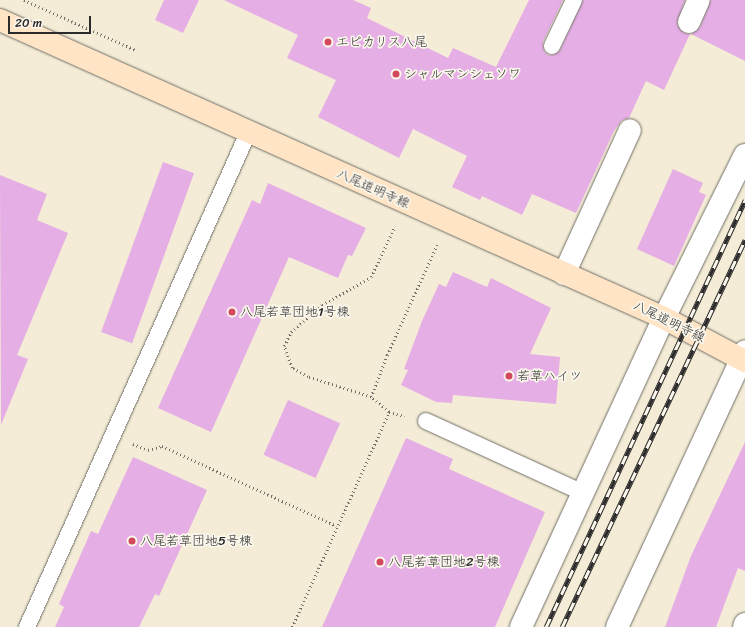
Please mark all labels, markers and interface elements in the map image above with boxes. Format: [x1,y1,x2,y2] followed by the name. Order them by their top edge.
[10,8,93,34] scale bar
[15,12,42,34] text: 20 m
[336,34,427,50] place label: エピカリス八尾
[323,37,333,47] marker: エピカリス八尾
[404,66,521,82] place label: シャルマンシェソワ
[391,69,401,79] marker: シャルマンシェソワ
[334,166,412,212] street label: 八尾道明寺線
[631,298,707,346] street label: 八尾道明寺線
[240,304,350,320] place label: 八尾若草団地1号棟
[227,307,237,317] marker: 八尾若草団地1号棟
[517,368,582,384] place label: 若草ハイツ
[504,371,514,381] marker: 若草ハイツ
[140,533,252,549] place label: 八尾若草団地5号棟
[127,536,137,546] marker: 八尾若草団地5号棟
[388,554,500,570] place label: 八尾若草団地2号棟
[375,557,385,567] marker: 八尾若草団地2号棟

